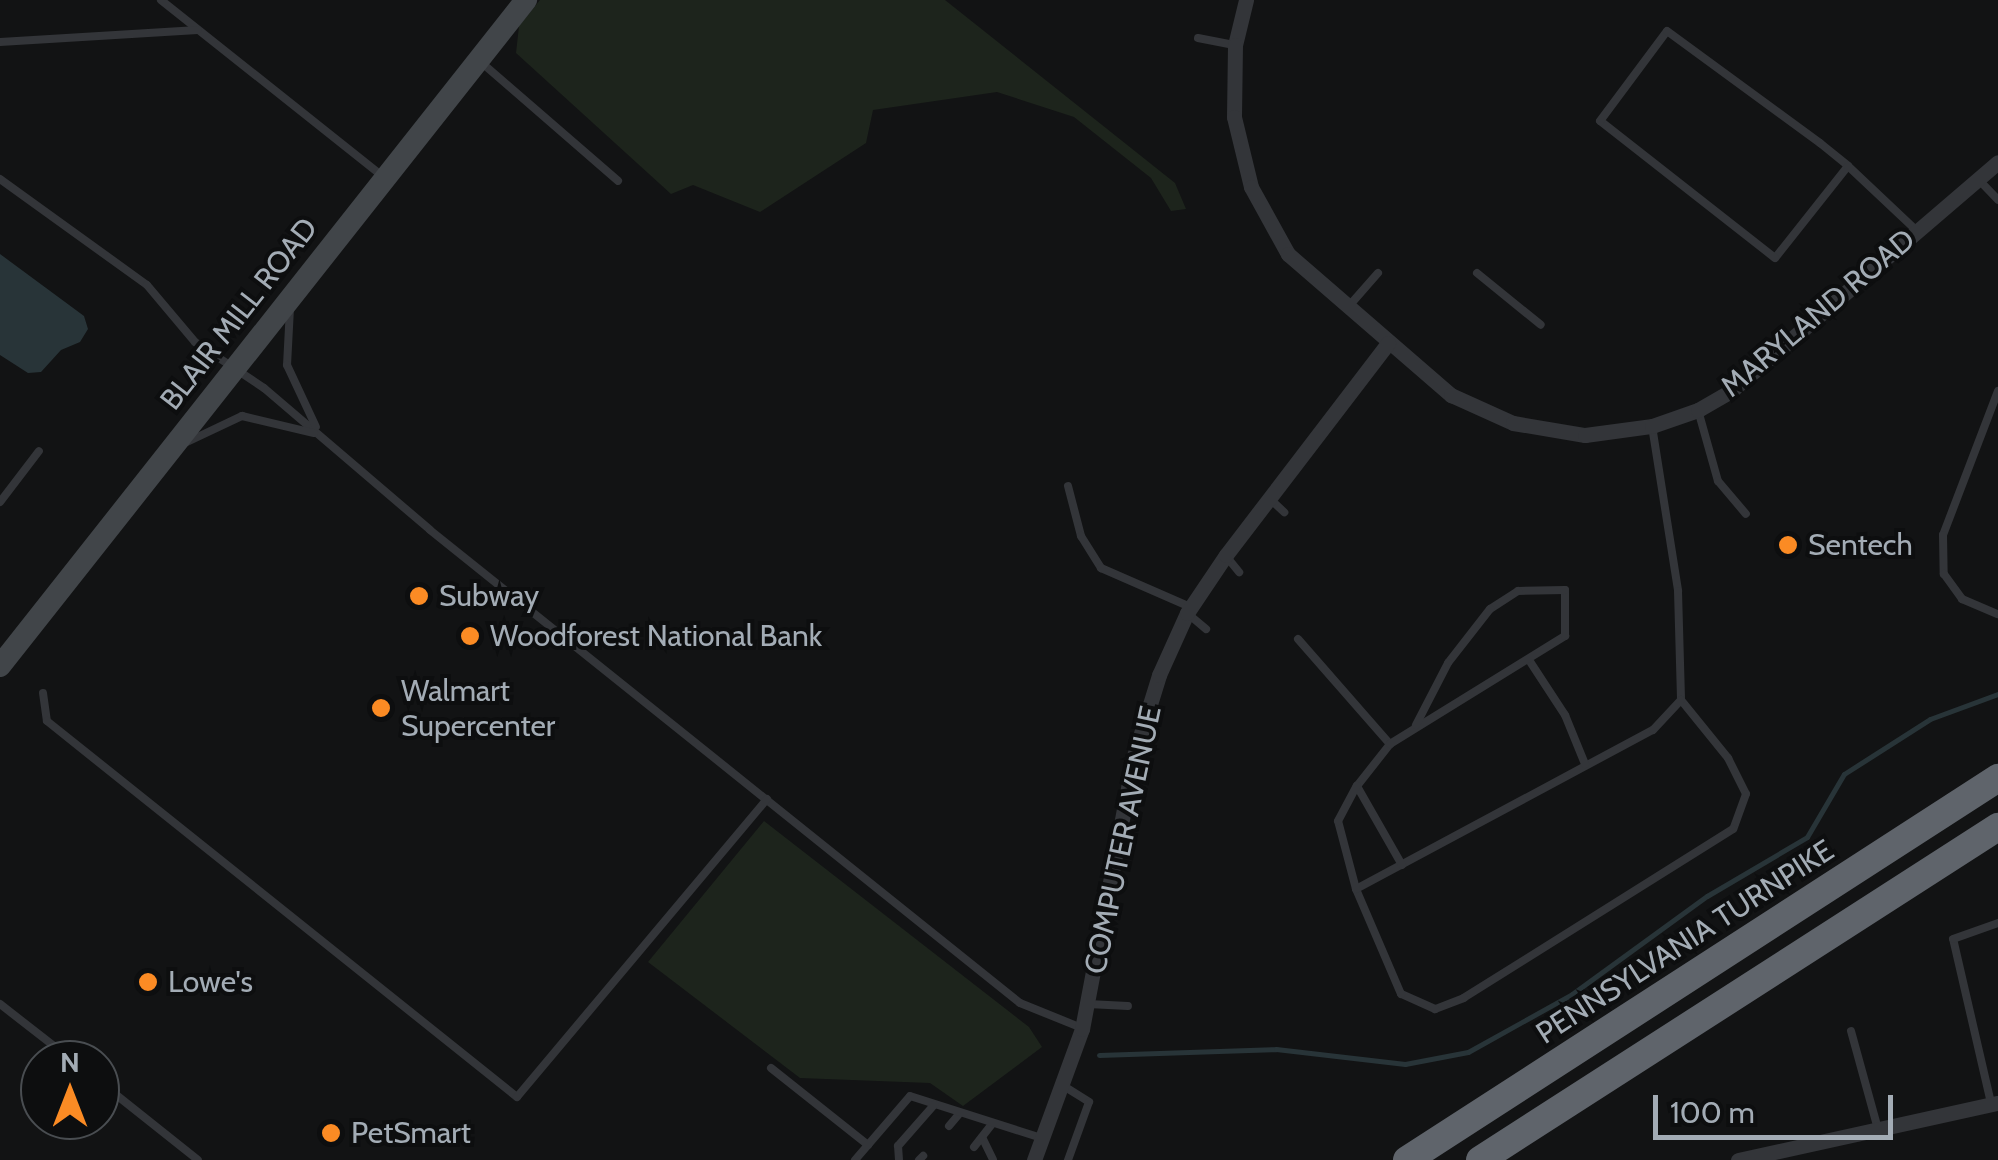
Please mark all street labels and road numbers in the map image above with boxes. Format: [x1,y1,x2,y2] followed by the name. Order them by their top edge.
[153,211,325,417] street label: BLAIR MILL ROAD
[1714,221,1922,405] street label: MARYLAND ROAD
[1077,703,1169,977] street label: COMPUTER AVENUE
[1530,832,1840,1052] street label: PENNSYLVANIA TURNPIKE

